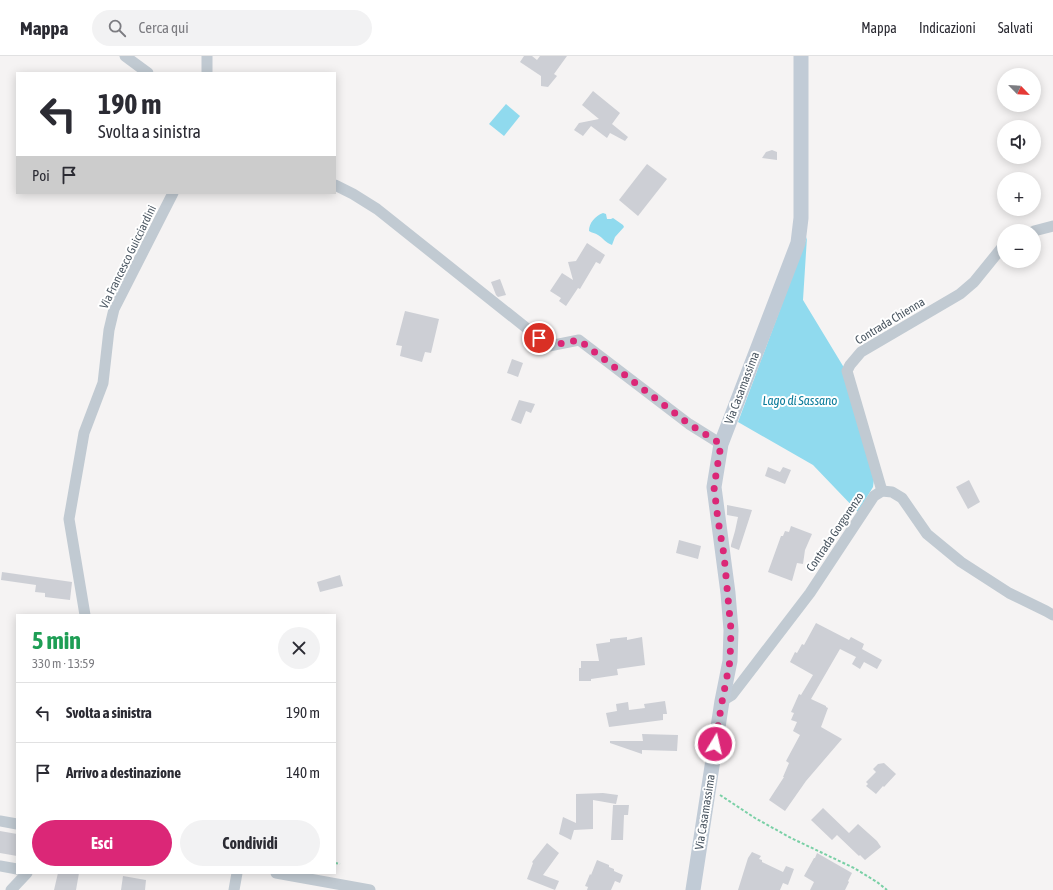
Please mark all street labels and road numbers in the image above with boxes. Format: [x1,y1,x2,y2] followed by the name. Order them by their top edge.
[97,203,159,311] street label: Via Francesco Guicciardini
[853,295,927,347] street label: Contrada Chienna
[722,350,762,426] street label: Via Casamassima
[803,489,867,574] street label: Contrada Gorgorenzo
[692,773,718,851] street label: Via Casamassima

